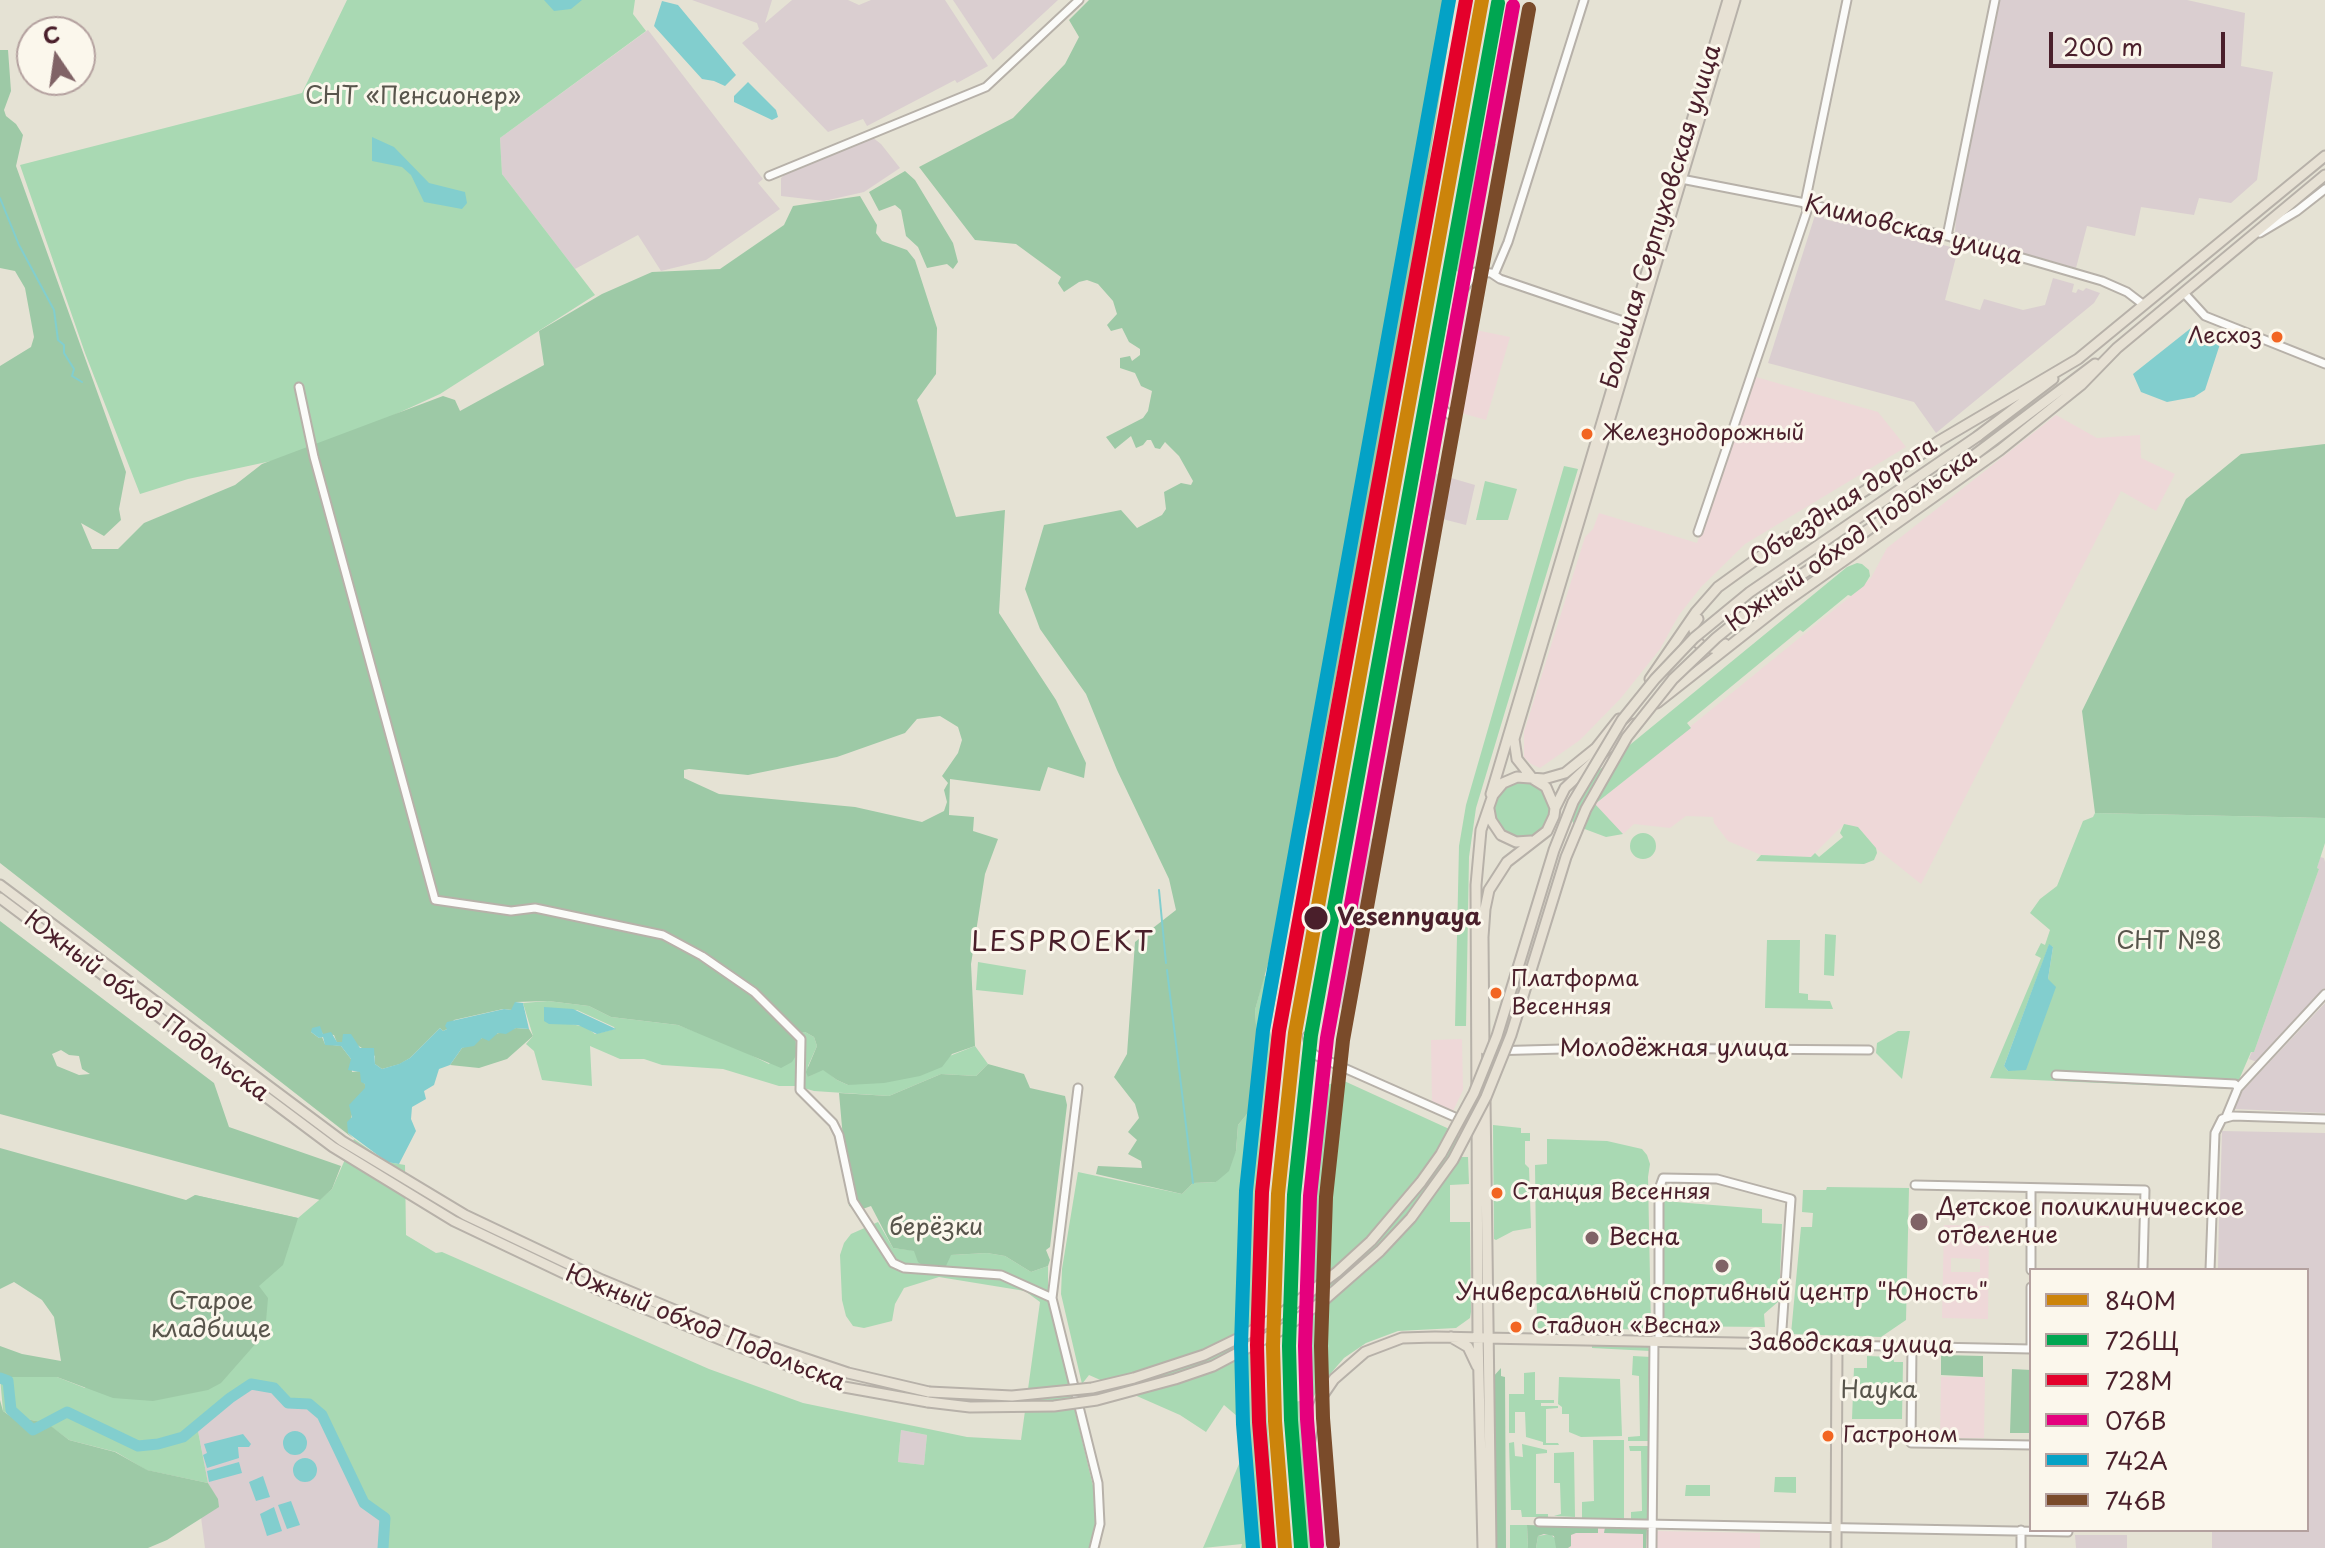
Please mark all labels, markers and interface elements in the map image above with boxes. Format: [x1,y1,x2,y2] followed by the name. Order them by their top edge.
[16,16,96,96] north arrow
[39,16,63,52] text: С
[2053,16,2229,66] scale bar
[2063,28,2143,64] text: 200 m
[1596,41,1728,393] street label: Большая Серпуховская улица
[305,83,521,111] park label: СНТ «Пенсионер»
[1801,190,2025,272] street label: Климовская улица
[2188,324,2262,350] place label: Лесхоз
[2269,329,2285,345] marker: Лесхоз
[1602,421,1805,447] place label: Железнодорожный
[1579,426,1595,442] marker: Железнодорожный
[1745,432,1943,574] street label: Объездная дорога
[1721,443,1983,639] street label: Южный обход Подольска
[1302,904,1330,932] marker: Vesennyaya
[1337,904,1481,932] place label: Vesennyaya
[18,906,274,1108] street label: Южный обход Подольска
[972,926,1154,960] district label: LESPROEKT
[2116,928,2222,956] park label: СНТ №8
[1511,967,1639,1018] place label: Платформа Весенняя
[1488,985,1504,1001] marker: Платформа Весенняя
[1560,1035,1788,1063] street label: Молодёжная улица
[1512,1180,1711,1206] place label: Станция Весенняя
[1489,1185,1505,1201] marker: Станция Весенняя
[1937,1194,2244,1250] place label: Детское поликлиническое отделение
[1908,1211,1930,1233] marker: Детское поликлиническое отделение
[889,1214,983,1242] park label: берёзки
[1608,1224,1679,1252] place label: Весна
[1583,1229,1601,1247] marker: Весна
[1713,1257,1731,1275] marker: Универсальный спортивный центр "Юность"
[561,1260,849,1398] street label: Южный обход Подольска
[2029,1268,2309,1532] legend
[1456,1279,1988,1307] place label: Универсальный спортивный центр "Юность"
[2105,1282,2176,1318] text: 840М
[151,1288,271,1344] park label: Старое кладбище
[1531,1314,1721,1340] place label: Стадион «Весна»
[1508,1319,1524,1335] marker: Стадион «Весна»
[2105,1322,2179,1358] text: 726Щ
[1749,1329,1953,1361] street label: Заводская улица
[2105,1362,2173,1398] text: 728М
[1841,1377,1917,1405] park label: Наука
[2105,1402,2166,1438] text: 076В
[1843,1423,1958,1449] place label: Гастроном
[1820,1428,1836,1444] marker: Гастроном
[2105,1442,2168,1478] text: 742А
[2105,1482,2166,1518] text: 746В

